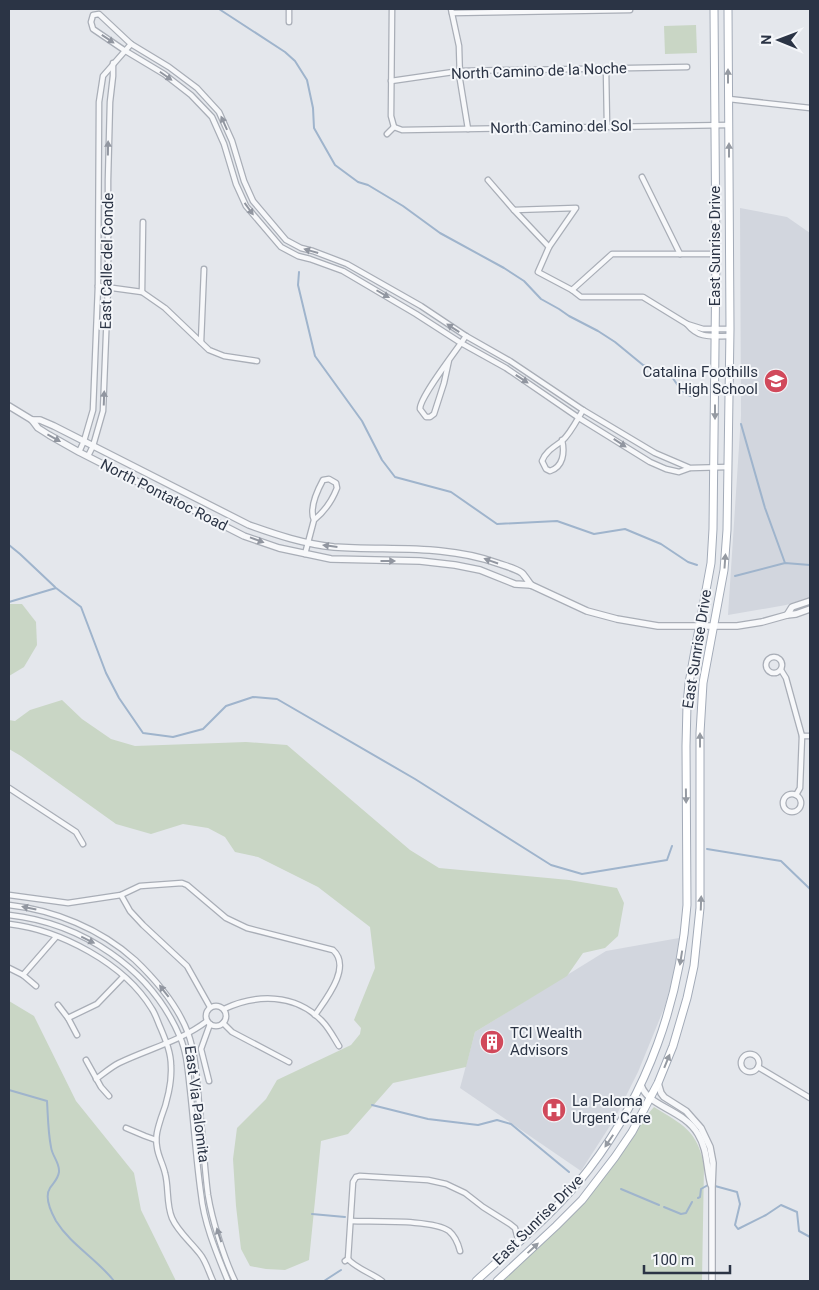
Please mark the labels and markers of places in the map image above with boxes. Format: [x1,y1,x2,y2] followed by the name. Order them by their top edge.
[642,363,758,398] place label: Catalina Foothills High School
[763,368,789,394] school or university icon: Catalina Foothills High School
[510,1024,582,1059] place label: TCI Wealth Advisors
[479,1029,505,1055] building icon: TCI Wealth Advisors
[572,1092,651,1127] place label: La Paloma Urgent Care
[541,1097,567,1123] hospital icon: La Paloma Urgent Care

